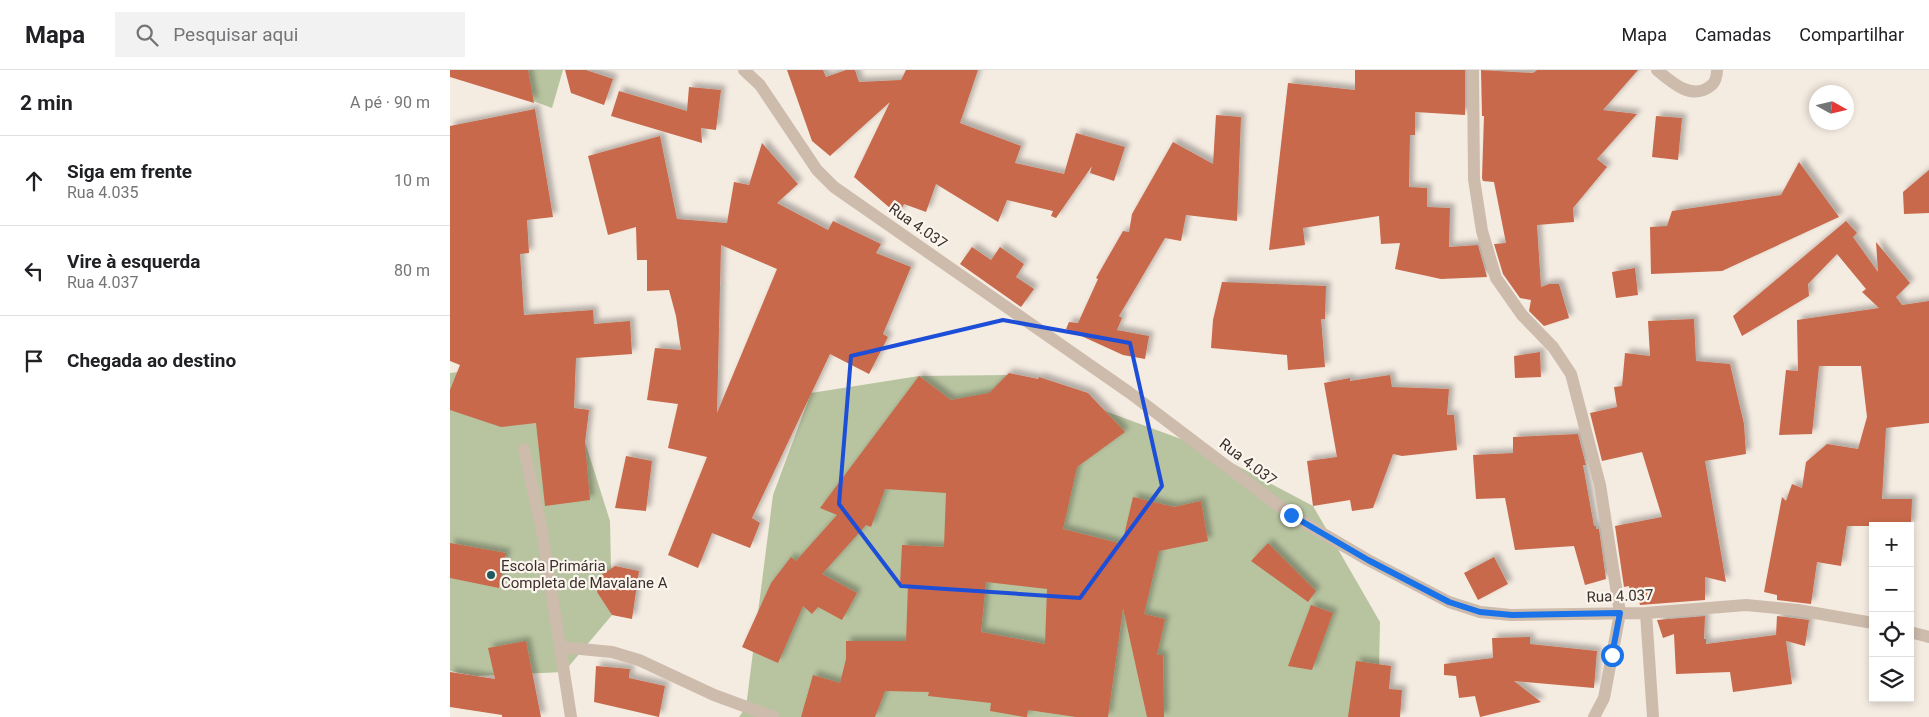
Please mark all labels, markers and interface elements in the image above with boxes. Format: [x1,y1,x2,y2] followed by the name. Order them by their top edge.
[115,12,465,57] search box
[25,21,85,49] text: Mapa
[133,21,161,49] icon: search
[173,23,298,46] text: Pesquisar aqui
[1622,24,1667,45] text: Mapa
[1695,24,1771,45] text: Camadas
[1799,24,1904,45] text: Compartilhar
[1809,85,1854,130] north arrow
[20,91,73,115] text: 2 min
[350,93,430,112] text: A pé · 90 m
[67,160,192,183] text: Siga em frente
[20,167,48,195] icon: ahead
[394,171,430,190] text: 10 m
[67,183,139,202] text: Rua 4.035
[885,199,951,253] street label: Rua 4.037
[67,250,200,273] text: Vire à esquerda
[20,257,48,285] icon: left
[394,261,430,280] text: 80 m
[67,273,139,292] text: Rua 4.037
[20,347,48,375] icon: arrive
[67,349,236,372] text: Chegada ao destino
[1216,435,1280,489] street label: Rua 4.037
[1280,504,1303,527] route end
[1869,522,1914,702] map controls
[1869,522,1914,567] button: +
[501,557,668,592] place label: Escola Primária Completa de Mavalane A
[1869,567,1914,612] button: −
[485,569,497,581] marker: Escola Primária Completa de Mavalane A
[1586,586,1654,606] street label: Rua 4.037
[1869,612,1914,657] button: locate
[1601,644,1624,667] route start
[1869,657,1914,702] button: layers

